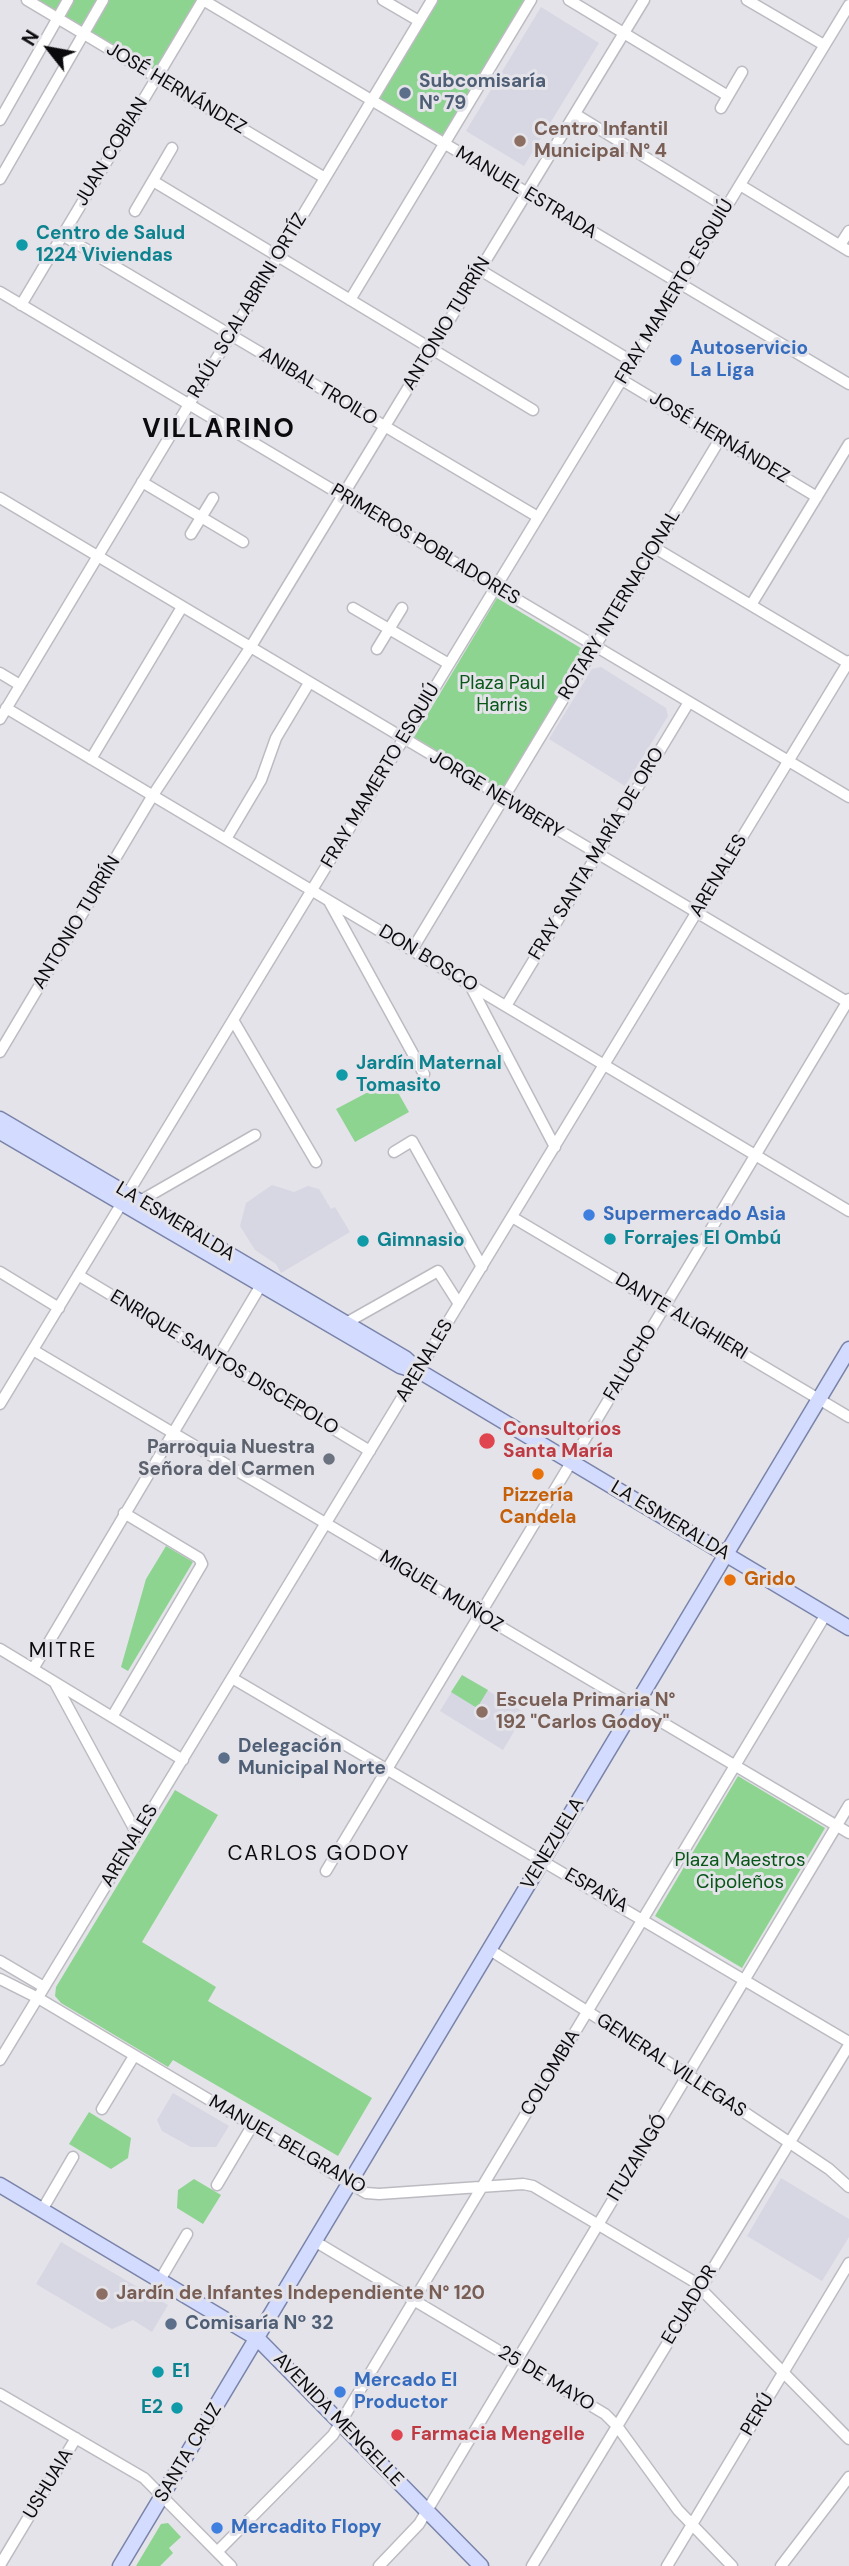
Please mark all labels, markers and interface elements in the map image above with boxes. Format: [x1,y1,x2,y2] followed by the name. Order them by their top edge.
[14,14,84,84] north arrow
[16,26,45,50] text: N
[102,38,250,140] street label: JOSÉ HERNÁNDEZ
[419,71,546,115] place label: Subcomisaría N° 79
[397,85,413,101] marker: Subcomisaría N° 79
[71,94,153,210] street label: JUAN COBIAN
[534,119,668,163] place label: Centro Infantil Municipal N° 4
[512,133,528,149] marker: Centro Infantil Municipal N° 4
[451,142,601,244] street label: MANUEL ESTRADA
[611,196,739,388] street label: FRAY MAMERTO ESQUIÚ
[184,209,312,403] street label: RAÚL SCALABRINI ORTÍZ
[36,223,185,267] place label: Centro de Salud 1224 Viviendas
[14,237,30,253] marker: Centro de Salud 1224 Viviendas
[398,253,496,395] street label: ANTONIO TURRÍN
[690,338,808,382] place label: Autoservicio La Liga
[255,343,381,431] street label: ANIBAL TROILO
[668,352,684,368] marker: Autoservicio La Liga
[645,387,793,489] street label: JOSÉ HERNÁNDEZ
[143,414,295,446] district label: VILLARINO
[326,480,524,610] street label: PRIMEROS POBLADORES
[554,506,686,704] street label: ROTARY INTERNACIONAL
[459,673,545,717] park label: Plaza Paul Harris
[317,680,445,872] street label: FRAY MAMERTO ESQUIÚ
[524,744,670,964] street label: FRAY SANTA MARÍA DE ORO
[425,746,567,844] street label: JORGE NEWBERY
[685,831,753,921] street label: ARENALES
[28,852,126,994] street label: ANTONIO TURRÍN
[374,921,482,997] street label: DON BOSCO
[356,1053,502,1097] place label: Jardín Maternal Tomasito
[334,1067,350,1083] marker: Jardín Maternal Tomasito
[111,1178,239,1266] street label: LA ESMERALDA
[603,1204,786,1226] place label: Supermercado Asia
[581,1207,597,1223] marker: Supermercado Asia
[624,1228,781,1250] place label: Forrajes El Ombú
[377,1230,465,1252] place label: Gimnasio
[602,1231,618,1247] marker: Forrajes El Ombú
[355,1233,371,1249] marker: Gimnasio
[611,1269,751,1365] street label: DANTE ALIGHIERI
[106,1286,342,1440] street label: ENRIQUE SANTOS DISCEPOLO
[391,1316,459,1406] street label: ARENALES
[599,1321,663,1405] street label: FALUCHO
[503,1419,621,1463] place label: Consultorios Santa María
[477,1431,497,1451] marker: Consultorios Santa María
[138,1437,315,1481] place label: Parroquia Nuestra Señora del Carmen
[321,1451,337,1467] marker: Parroquia Nuestra Señora del Carmen
[530,1466,546,1482] marker: Pizzería Candela
[606,1477,734,1565] street label: LA ESMERALDA
[500,1485,576,1529] place label: Pizzería Candela
[375,1546,507,1638] street label: MIGUEL MUÑOZ
[744,1569,796,1591] place label: Grido
[722,1572,738,1588] marker: Grido
[29,1638,97,1664] district label: MITRE
[496,1690,676,1734] place label: Escuela Primaria N° 192 "Carlos Godoy"
[474,1704,490,1720] marker: Escuela Primaria N° 192 "Carlos Godoy"
[238,1736,386,1780] place label: Delegación Municipal Norte
[216,1750,232,1766] marker: Delegación Municipal Norte
[517,1794,589,1894] street label: VENEZUELA
[96,1801,164,1891] street label: ARENALES
[229,1841,409,1867] district label: CARLOS GODOY
[675,1850,805,1894] park label: Plaza Maestros Cipoleños
[560,1864,632,1918] street label: ESPAÑA
[592,2009,750,2123] street label: GENERAL VILLEGAS
[516,2026,586,2120] street label: COLOMBIA
[205,2091,369,2199] street label: MANUEL BELGRANO
[603,2111,673,2205] street label: ITUZAINGÓ
[658,2261,722,2349] street label: ECUADOR
[116,2283,485,2305] place label: Jardín de Infantes Independiente N° 120
[94,2286,110,2302] marker: Jardín de Infantes Independiente N° 120
[185,2313,333,2335] place label: Comisaría Nº 32
[163,2316,179,2332] marker: Comisaría Nº 32
[494,2341,598,2417] street label: 25 DE MAYO
[268,2348,408,2492] street label: AVENIDA MENGELLE
[172,2361,190,2383] place label: E1
[150,2364,166,2380] marker: E1
[354,2370,457,2414] place label: Mercado El Productor
[332,2384,348,2400] marker: Mercado El Productor
[737,2390,779,2440] street label: PERÚ
[141,2397,163,2419] place label: E2
[151,2399,227,2507] street label: SANTA CRUZ
[169,2400,185,2416] marker: E2
[411,2424,585,2446] place label: Farmacia Mengelle
[389,2427,405,2443] marker: Farmacia Mengelle
[19,2445,79,2523] street label: USHUAIA
[231,2517,382,2539] place label: Mercadito Flopy
[209,2520,225,2536] marker: Mercadito Flopy

